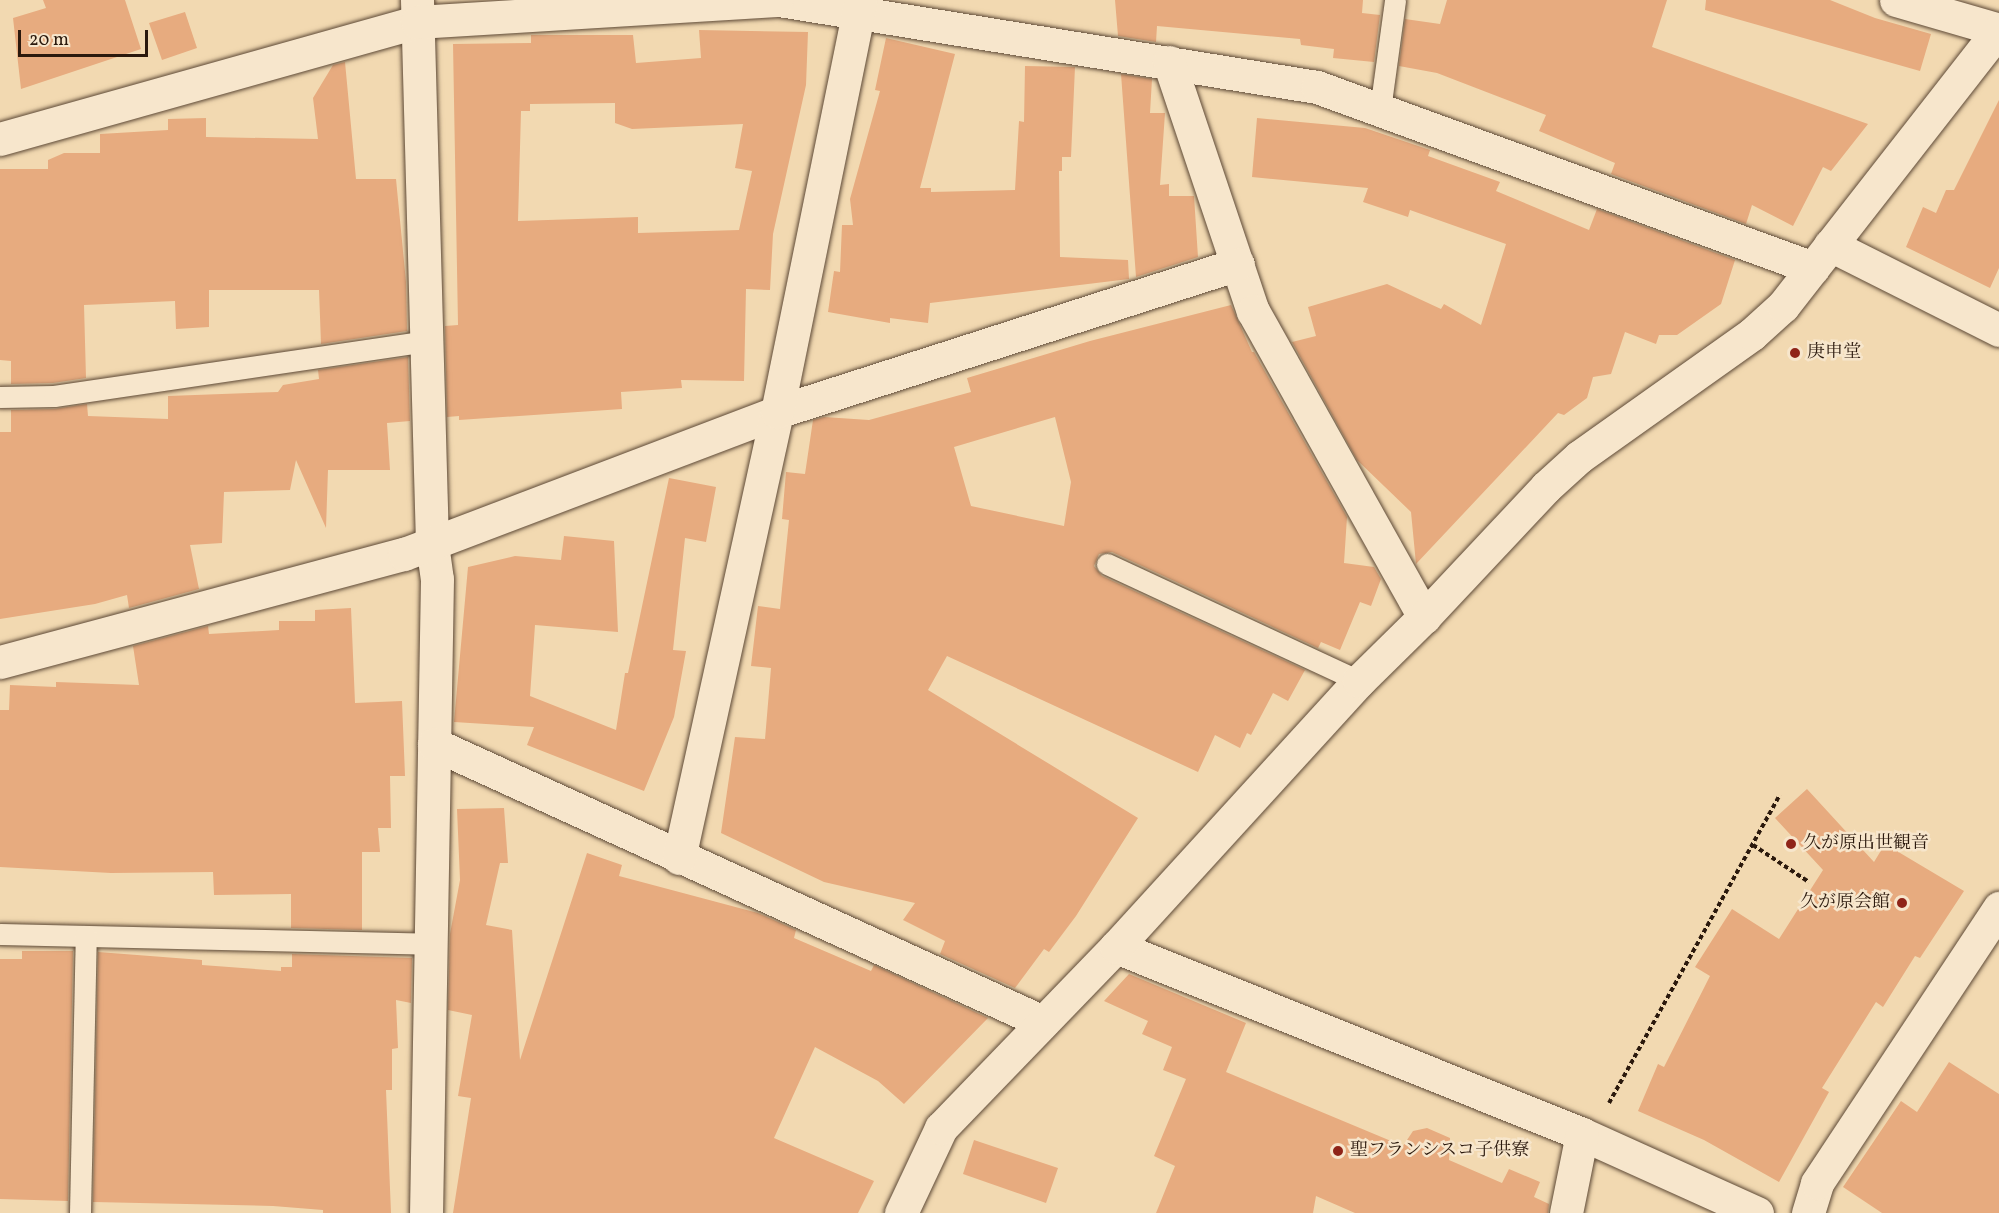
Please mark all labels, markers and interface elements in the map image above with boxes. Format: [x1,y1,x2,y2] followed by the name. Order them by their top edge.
[21,18,152,56] scale bar
[29,28,69,53] text: 20 m
[1807,342,1861,364] place label: 庚申堂
[1788,346,1802,360] marker: 庚申堂
[1803,833,1929,855] place label: 久が原出世観音
[1784,837,1798,851] marker: 久が原出世観音
[1800,892,1890,914] place label: 久が原会館
[1895,896,1909,910] marker: 久が原会館
[1350,1140,1530,1162] place label: 聖フランシスコ子供寮
[1331,1144,1345,1158] marker: 聖フランシスコ子供寮

